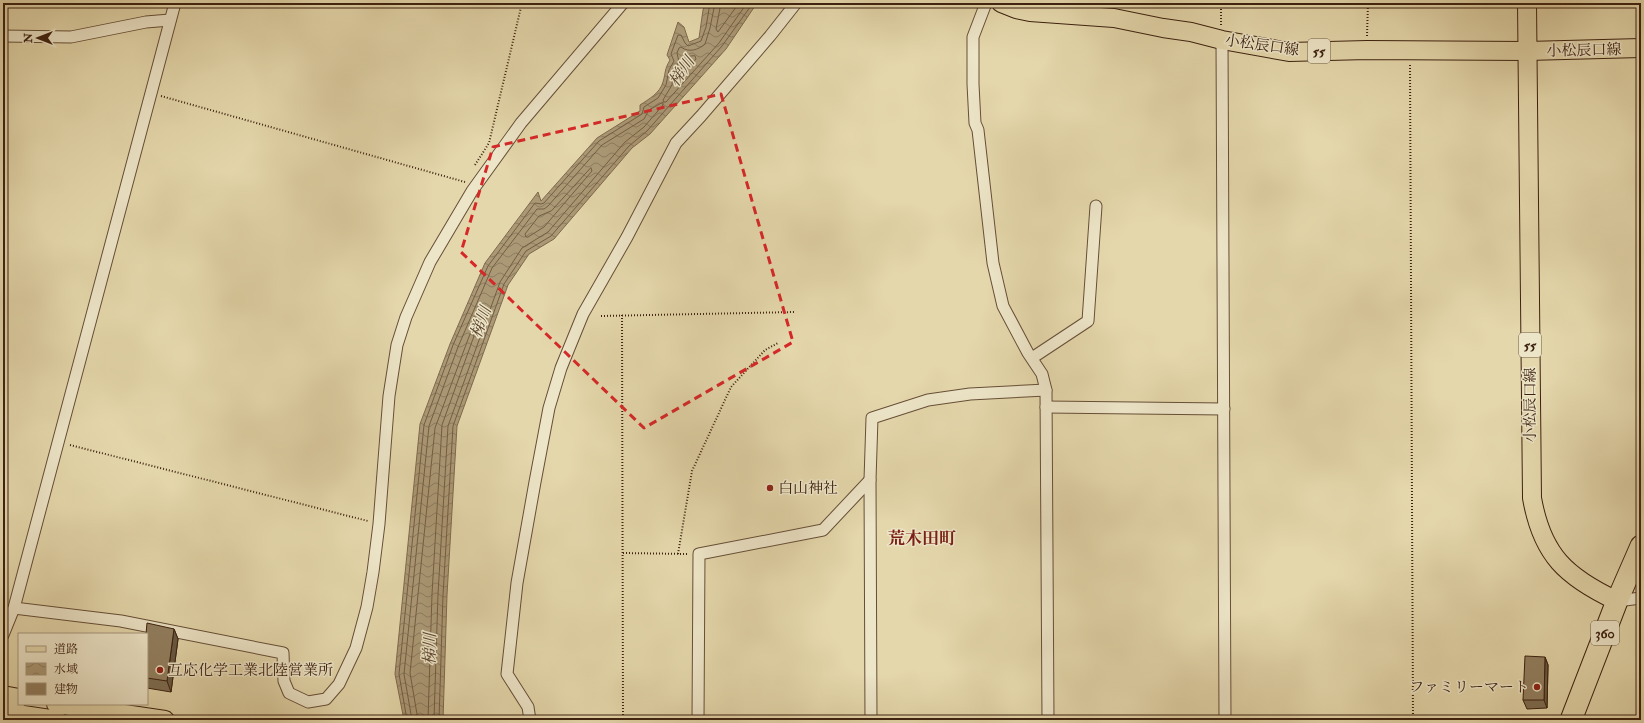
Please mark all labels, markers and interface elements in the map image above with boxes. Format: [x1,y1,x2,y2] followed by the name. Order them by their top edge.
[18,18,58,58] north arrow
[1223,31,1300,60] street label: 小松辰口線
[22,32,35,44] text: N
[1308,39,1330,63] road number: 55
[1546,40,1622,61] street label: 小松辰口線
[665,51,700,90] water label: 梯川
[466,302,496,341] water label: 梯川
[1519,333,1541,357] road number: 55
[1521,367,1540,443] street label: 小松辰口線
[778,479,838,498] place label: 白山神社
[765,483,775,493] marker: 白山神社
[888,528,956,549] district label: 荒木田町
[1591,621,1619,645] road number: 360
[420,631,440,665] water label: 梯川
[18,633,148,705] legend
[54,642,78,657] text: 道路
[168,661,333,680] place label: 互応化学工業北陸営業所
[54,662,78,677] text: 水域
[155,665,165,675] marker: 互応化学工業北陸営業所
[1409,678,1529,697] place label: ファミリーマート
[54,682,78,697] text: 建物
[1532,682,1542,692] marker: ファミリーマート

